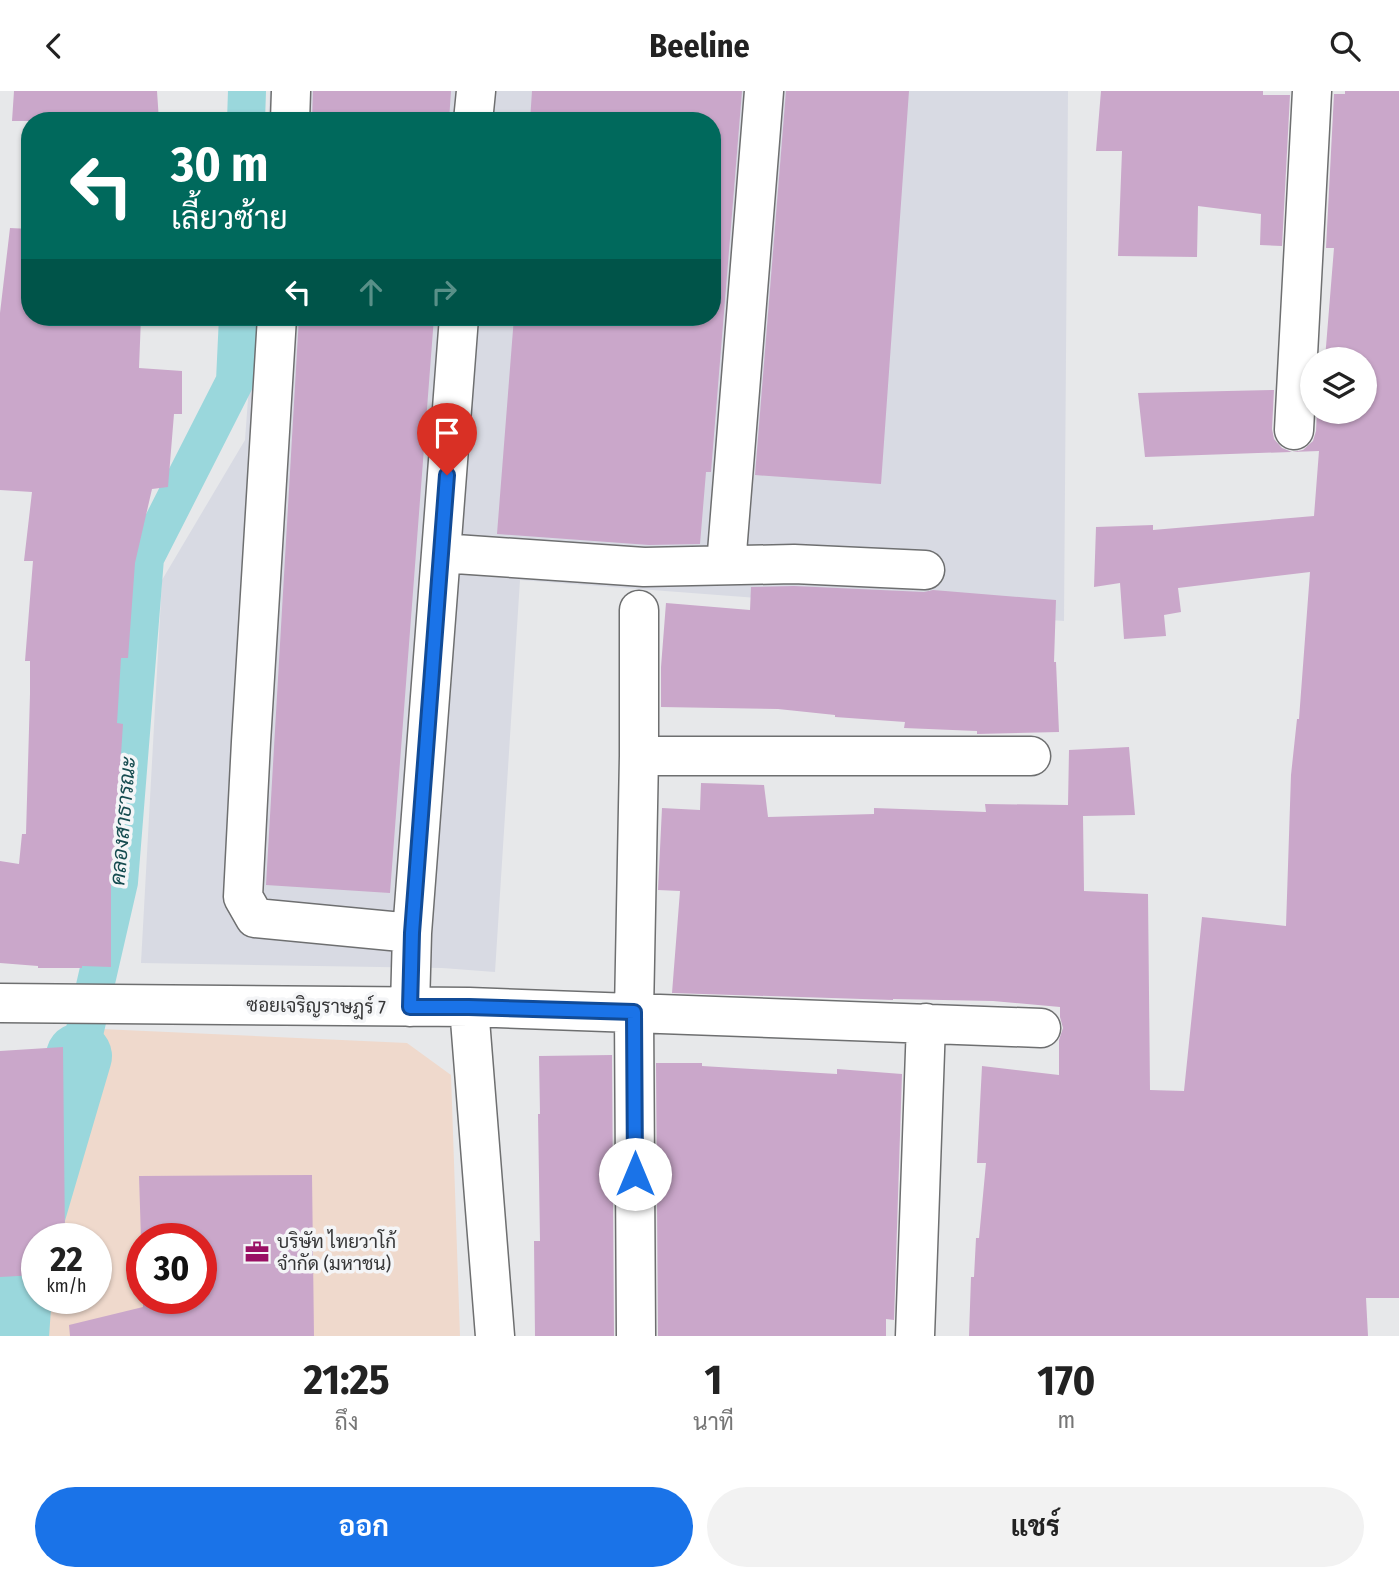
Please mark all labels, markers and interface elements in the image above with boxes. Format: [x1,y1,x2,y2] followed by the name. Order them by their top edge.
[35,27,73,65] icon: back
[649,27,750,65] text: Beeline
[1326,27,1364,65] icon: search
[171,135,269,194] text: 30 m
[56,140,147,231] icon: left
[171,199,288,237] text: เลี้ยวซ้าย
[279,273,317,311] icon: left
[352,273,390,311] icon: ahead
[425,273,463,311] icon: right
[1300,347,1377,424] map controls
[1300,347,1377,424] button: layers
[417,403,477,475] pin
[428,414,466,452] icon: arrive
[104,755,142,887] water label: คลองสาธารณะ
[246,992,386,1020] street label: ซอยเจริญราษฎร์ 7
[598,1137,672,1211] position arrow
[126,1223,217,1314] speed limit sign: 30
[277,1229,397,1275] place label: บริษัท ไทยวาโก้ จำกัด (มหาชน)
[50,1238,83,1280] text: 22
[243,1238,271,1266] office icon: บริษัท ไทยวาโก้ จำกัด (มหาชน)
[46,1275,87,1297] text: km/h
[303,1355,390,1405] text: 21:25
[705,1355,722,1405] text: 1
[1037,1356,1096,1406] text: 170
[1058,1406,1075,1434] text: m
[335,1408,358,1436] text: ถึง
[693,1408,734,1436] text: นาที
[35,1487,693,1567] button: ออก
[707,1487,1364,1567] button: แชร์

